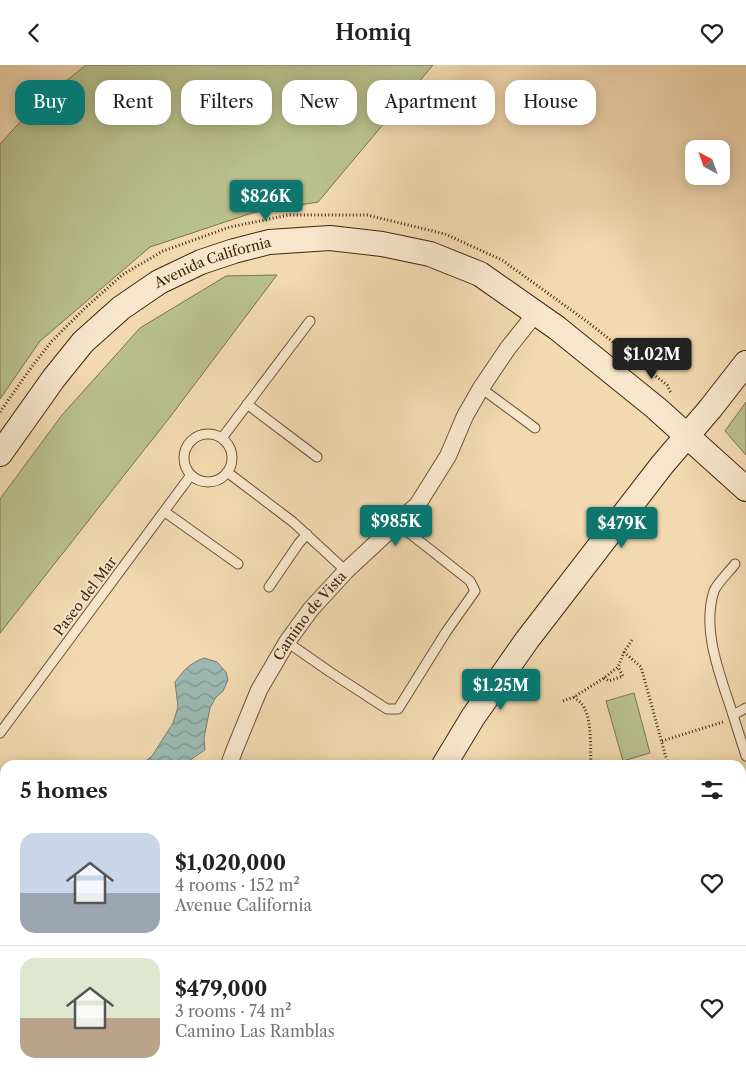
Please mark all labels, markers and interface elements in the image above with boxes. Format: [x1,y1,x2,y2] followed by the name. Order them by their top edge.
[20,19,48,47] icon: back
[335,19,411,46] text: Homiq
[698,19,726,47] icon: heart
[15,80,85,125] chip: Buy
[95,80,171,125] chip: Rent
[181,80,272,125] chip: Filters
[282,80,357,125] chip: New
[367,80,495,125] chip: Apartment
[505,80,596,125] chip: House
[685,140,730,185] north arrow
[685,140,730,185] map controls
[231,179,301,222] pin: $826K
[241,186,291,206] text: $826K
[150,233,274,292] street label: Avenida California
[611,337,693,380] pin: $1.02M
[623,344,681,364] text: $1.02M
[361,505,431,547] pin: $985K
[587,507,657,549] pin: $479K
[371,511,421,531] text: $985K
[597,513,647,533] text: $479K
[49,553,121,639] street label: Paseo del Mar
[269,567,351,664] street label: Camino de Vista
[460,669,542,711] pin: $1.25M
[473,675,529,695] text: $1.25M
[698,776,726,804] icon: filters
[20,778,108,803] text: 5 homes
[175,850,286,875] text: $1,020,000
[60,853,120,913] icon: home
[698,869,726,897] icon: heart
[175,875,300,895] text: 4 rooms · 152 m²
[175,895,312,915] text: Avenue California
[175,976,267,1001] text: $479,000
[60,978,120,1038] icon: home
[698,994,726,1022] icon: heart
[175,1001,291,1021] text: 3 rooms · 74 m²
[175,1021,335,1041] text: Camino Las Ramblas

